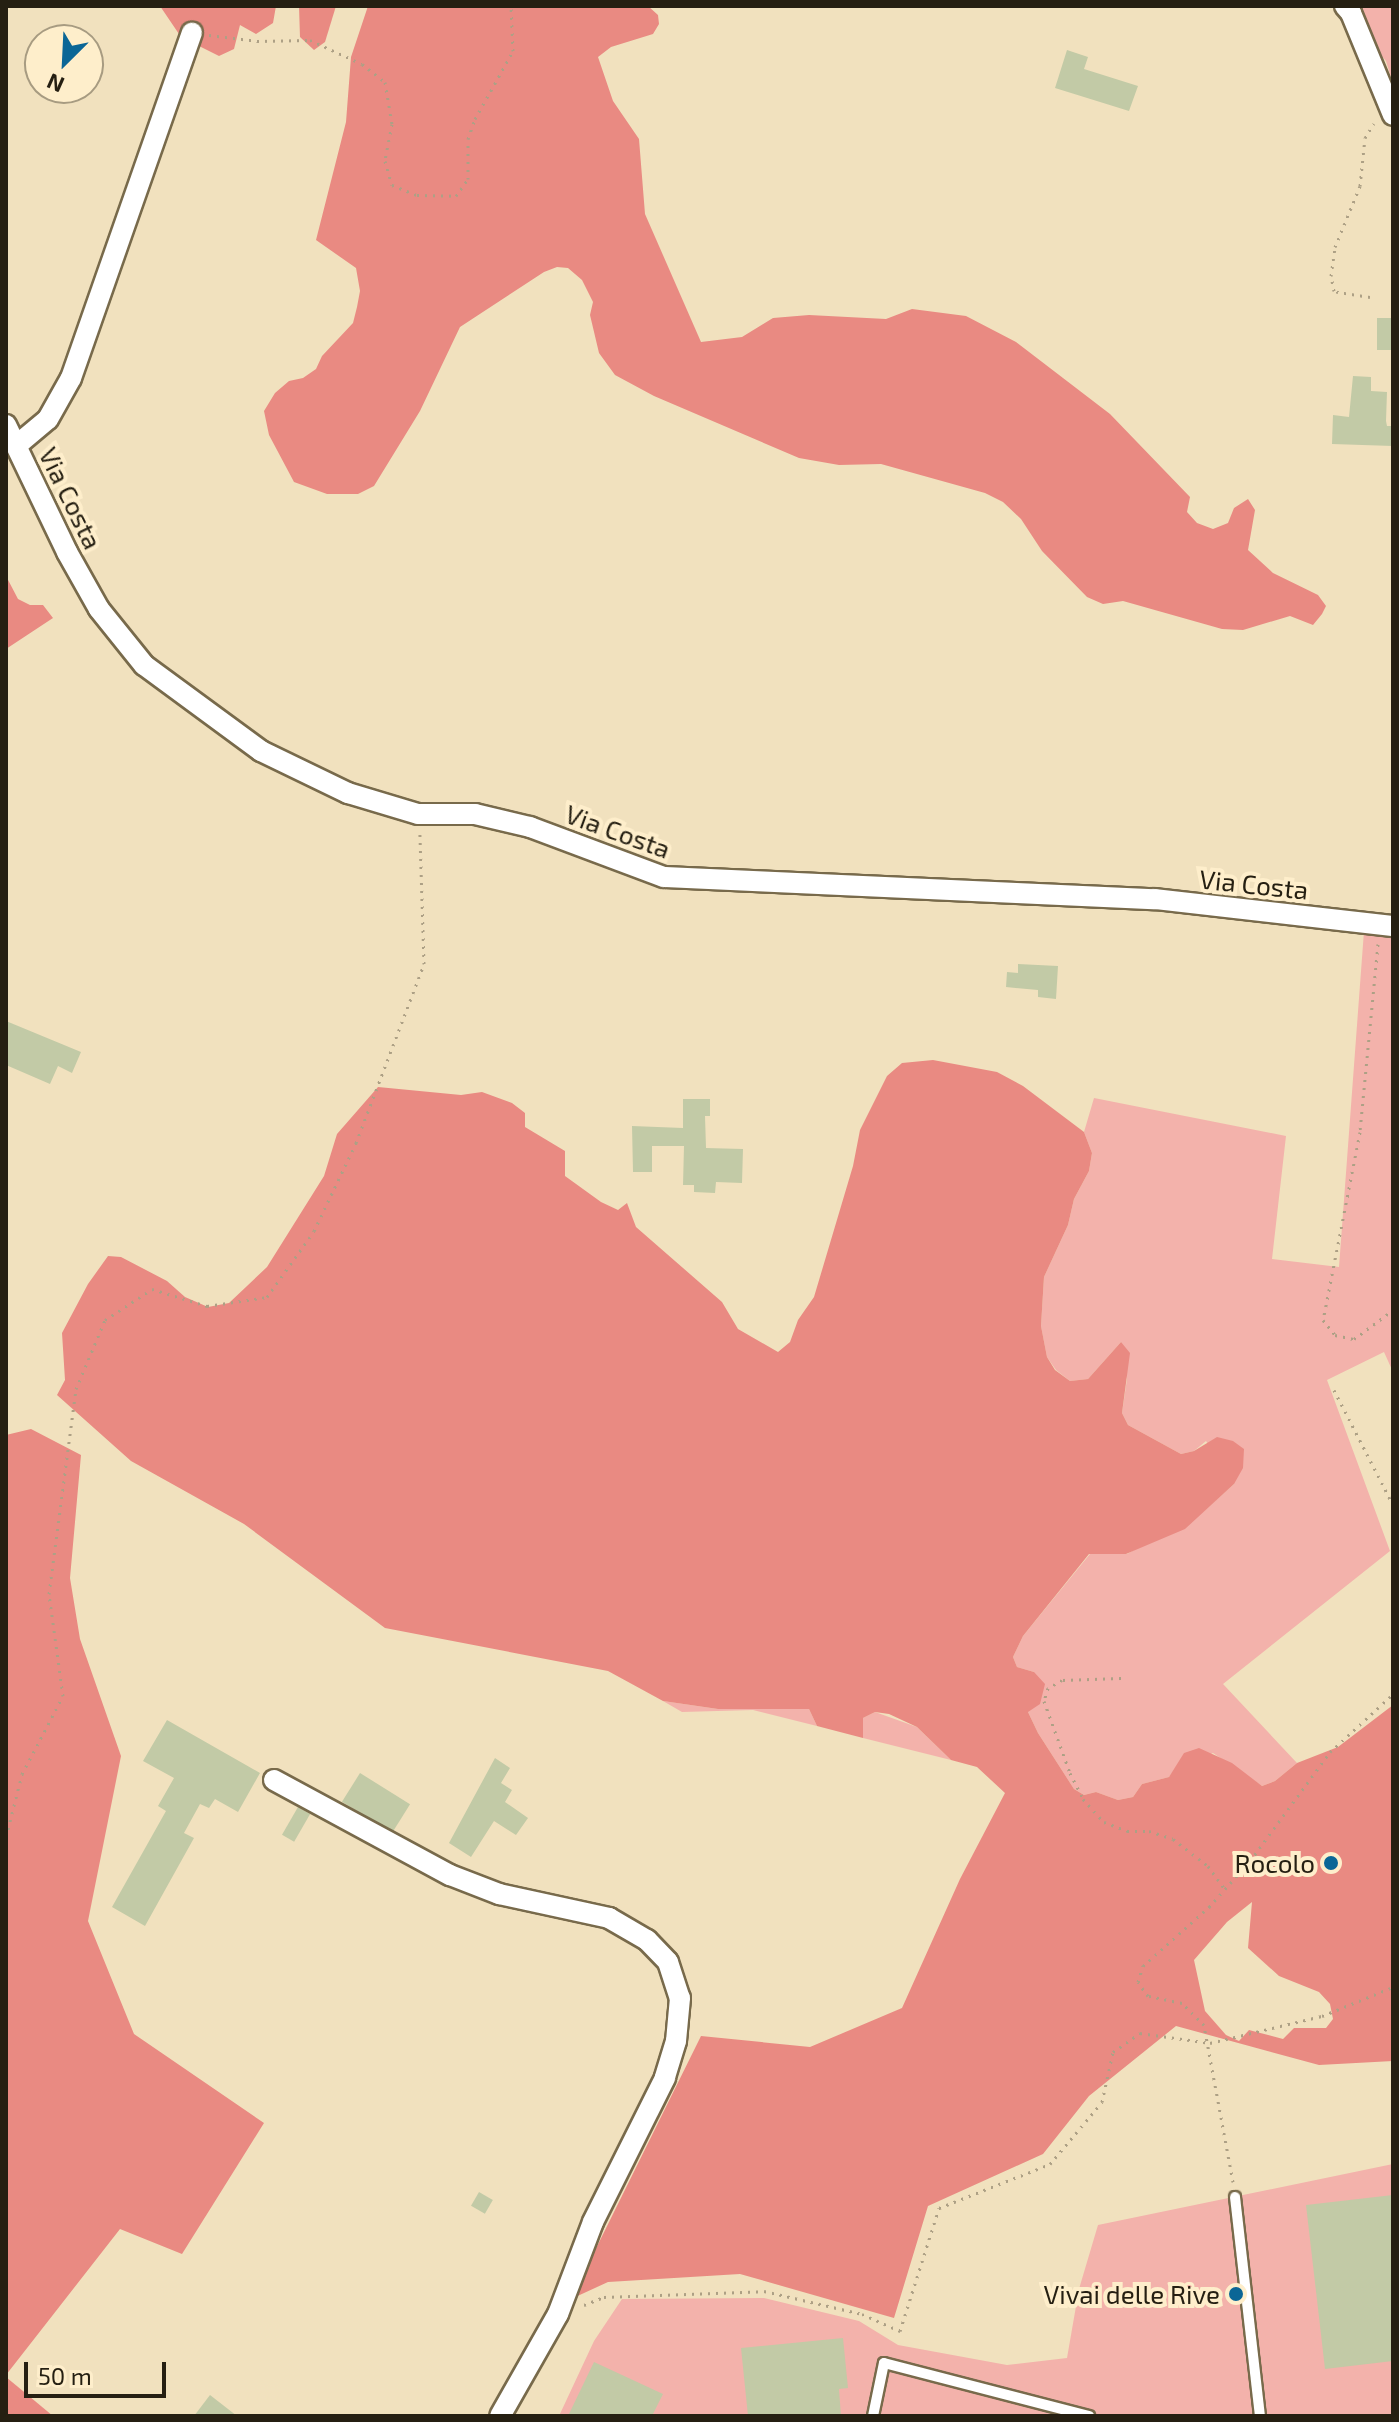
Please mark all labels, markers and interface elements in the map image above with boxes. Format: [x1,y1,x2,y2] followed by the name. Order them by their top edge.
[24,24,104,104] north arrow
[43,69,68,99] text: N
[33,442,109,554] street label: Via Costa
[561,798,675,864] street label: Via Costa
[1198,863,1310,905] street label: Via Costa
[1235,1847,1315,1879] place label: Rocolo
[1322,1854,1340,1872] marker: Rocolo
[1043,2278,1220,2310] place label: Vivai delle Rive
[1227,2285,1245,2303] marker: Vivai delle Rive
[28,2346,170,2396] scale bar
[38,2361,92,2390] text: 50 m

